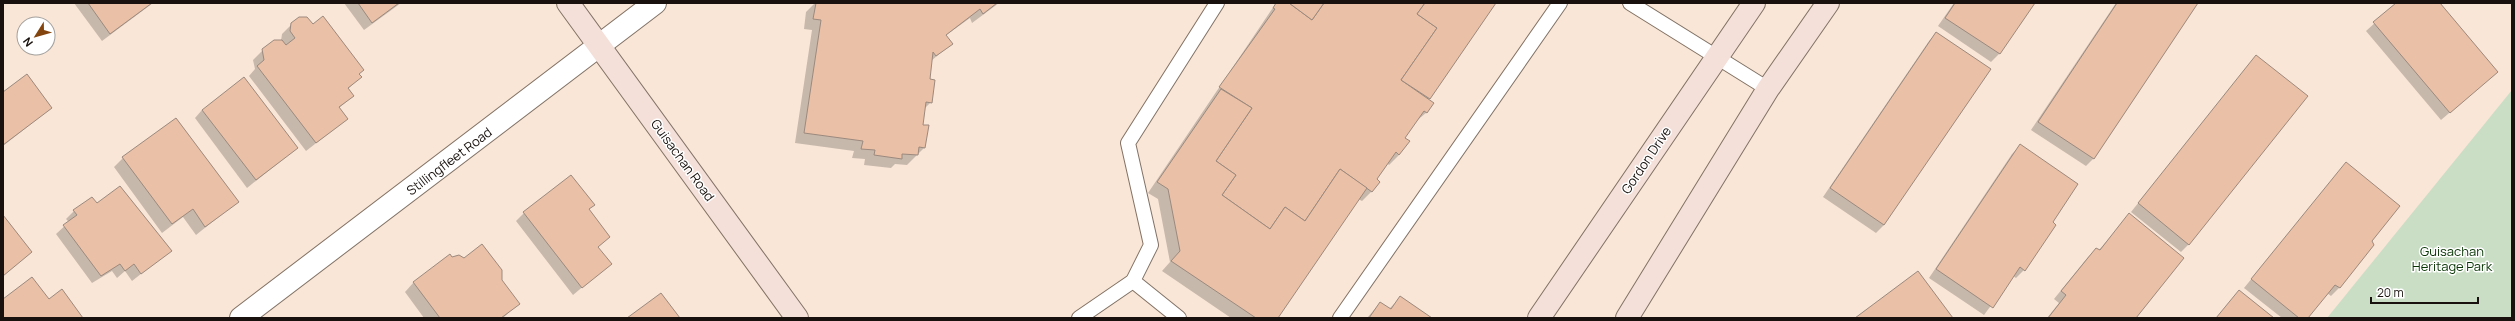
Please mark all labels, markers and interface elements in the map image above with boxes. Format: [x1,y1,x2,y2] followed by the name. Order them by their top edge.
[16,16,56,56] north arrow
[19,35,36,50] text: N
[647,115,719,205] street label: Guisachan Road
[403,123,495,199] street label: Stillingfleet Road
[1617,123,1675,197] street label: Gordon Drive
[2412,242,2493,275] park label: Guisachan Heritage Park
[2371,279,2478,305] scale bar
[2377,284,2404,301] text: 20 m

